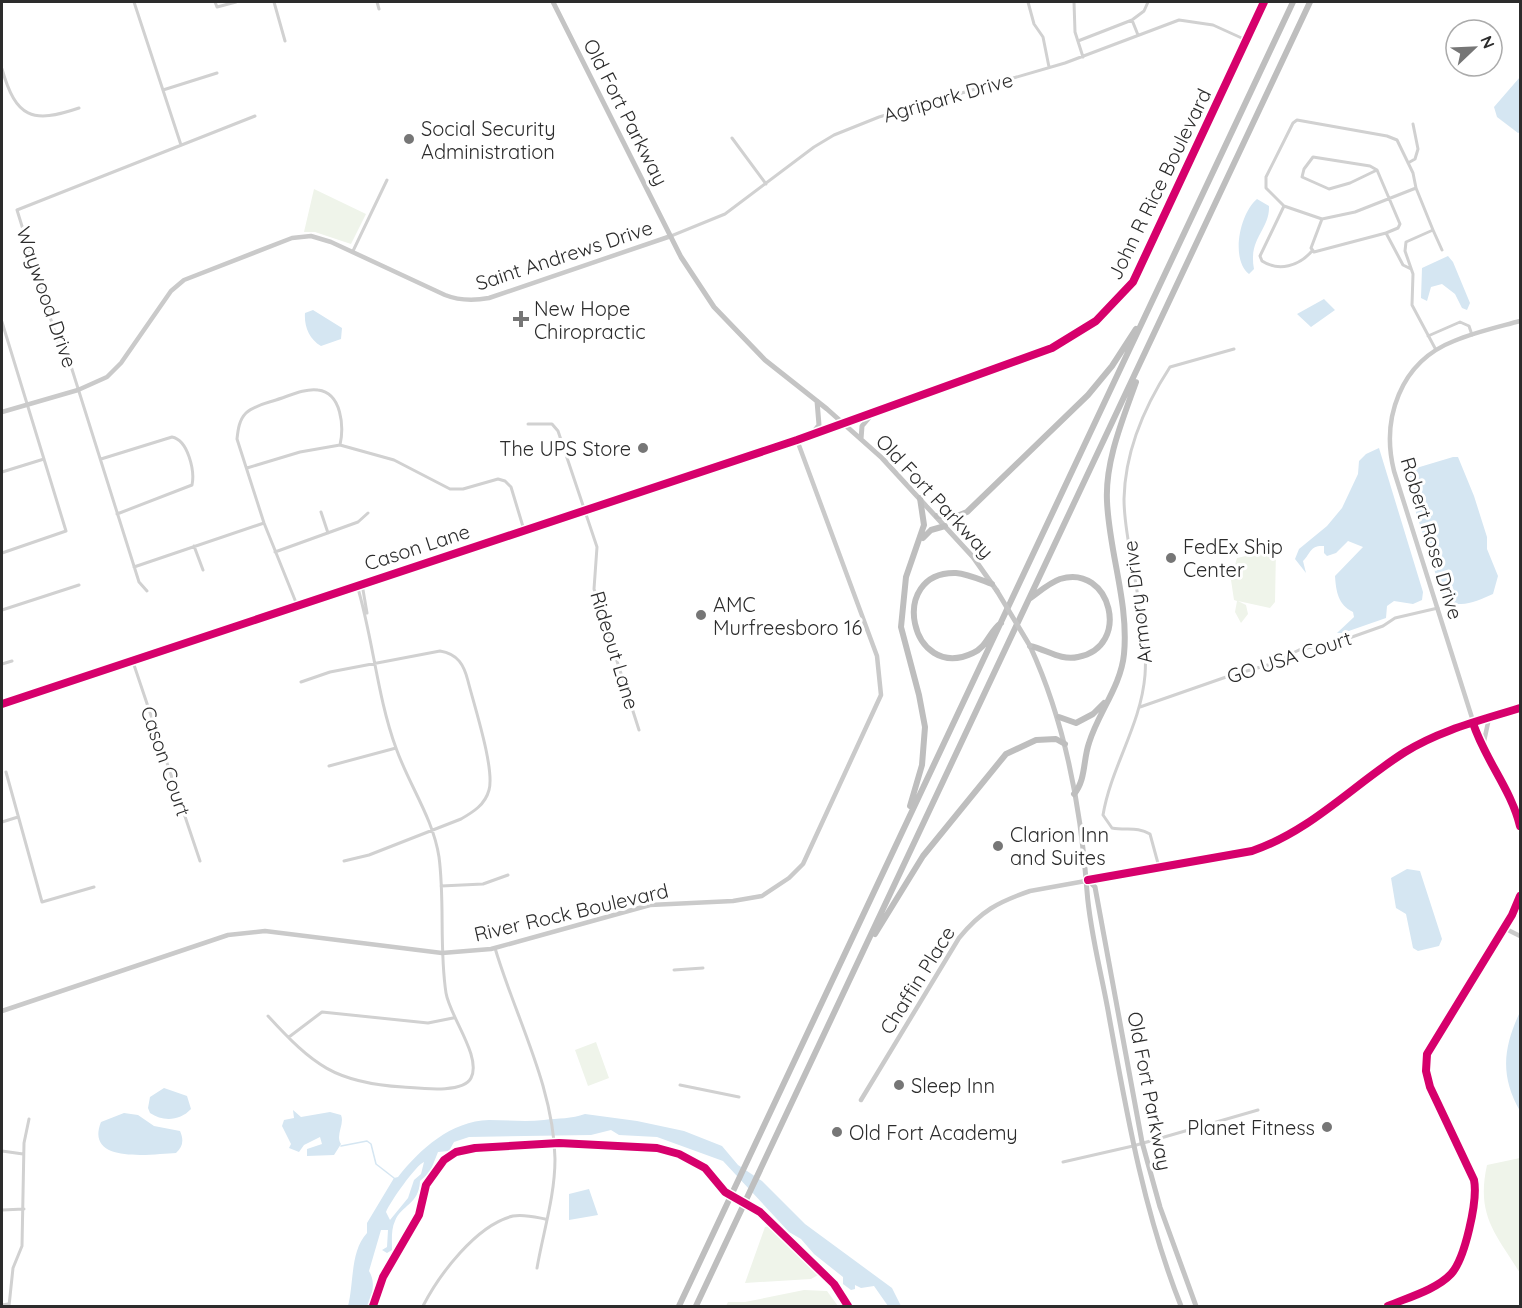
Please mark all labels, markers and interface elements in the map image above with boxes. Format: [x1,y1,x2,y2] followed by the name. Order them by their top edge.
[1444,18,1504,78] north arrow
[1476,33,1499,51] text: N
[578,34,674,190] street label: Old Fort Parkway
[880,67,1016,127] street label: Agripark Drive
[1102,84,1216,284] street label: John R Rice Boulevard
[421,116,556,164] place label: Social Security Administration
[402,132,416,146] marker: Social Security Administration
[472,215,656,295] street label: Saint Andrews Drive
[11,223,83,371] street label: Waywood Drive
[534,296,646,344] place label: New Hope Chiropractic
[512,310,530,328] marker: New Hope Chiropractic
[871,428,999,564] street label: Old Fort Parkway
[499,436,631,461] place label: The UPS Store
[636,441,650,455] marker: The UPS Store
[1395,454,1469,622] street label: Robert Rose Drive
[361,518,473,576] street label: Cason Lane
[1183,534,1283,582] place label: FedEx Ship Center
[1117,539,1157,665] street label: Armory Drive
[1164,551,1178,565] marker: FedEx Ship Center
[585,588,645,712] street label: Rideout Lane
[713,592,862,640] place label: AMC Murfreesboro 16
[694,608,708,622] marker: AMC Murfreesboro 16
[1224,625,1355,689] street label: GO USA Court
[136,703,197,819] street label: Cason Court
[1010,822,1109,870] place label: Clarion Inn and Suites
[991,839,1005,853] marker: Clarion Inn and Suites
[471,877,671,947] street label: River Rock Boulevard
[874,921,960,1039] street label: Chaffin Place
[1122,1009,1178,1173] street label: Old Fort Parkway
[911,1073,995,1098] place label: Sleep Inn
[892,1078,906,1092] marker: Sleep Inn
[1187,1115,1315,1140] place label: Planet Fitness
[849,1120,1018,1145] place label: Old Fort Academy
[1320,1120,1334,1134] marker: Planet Fitness
[830,1125,844,1139] marker: Old Fort Academy

